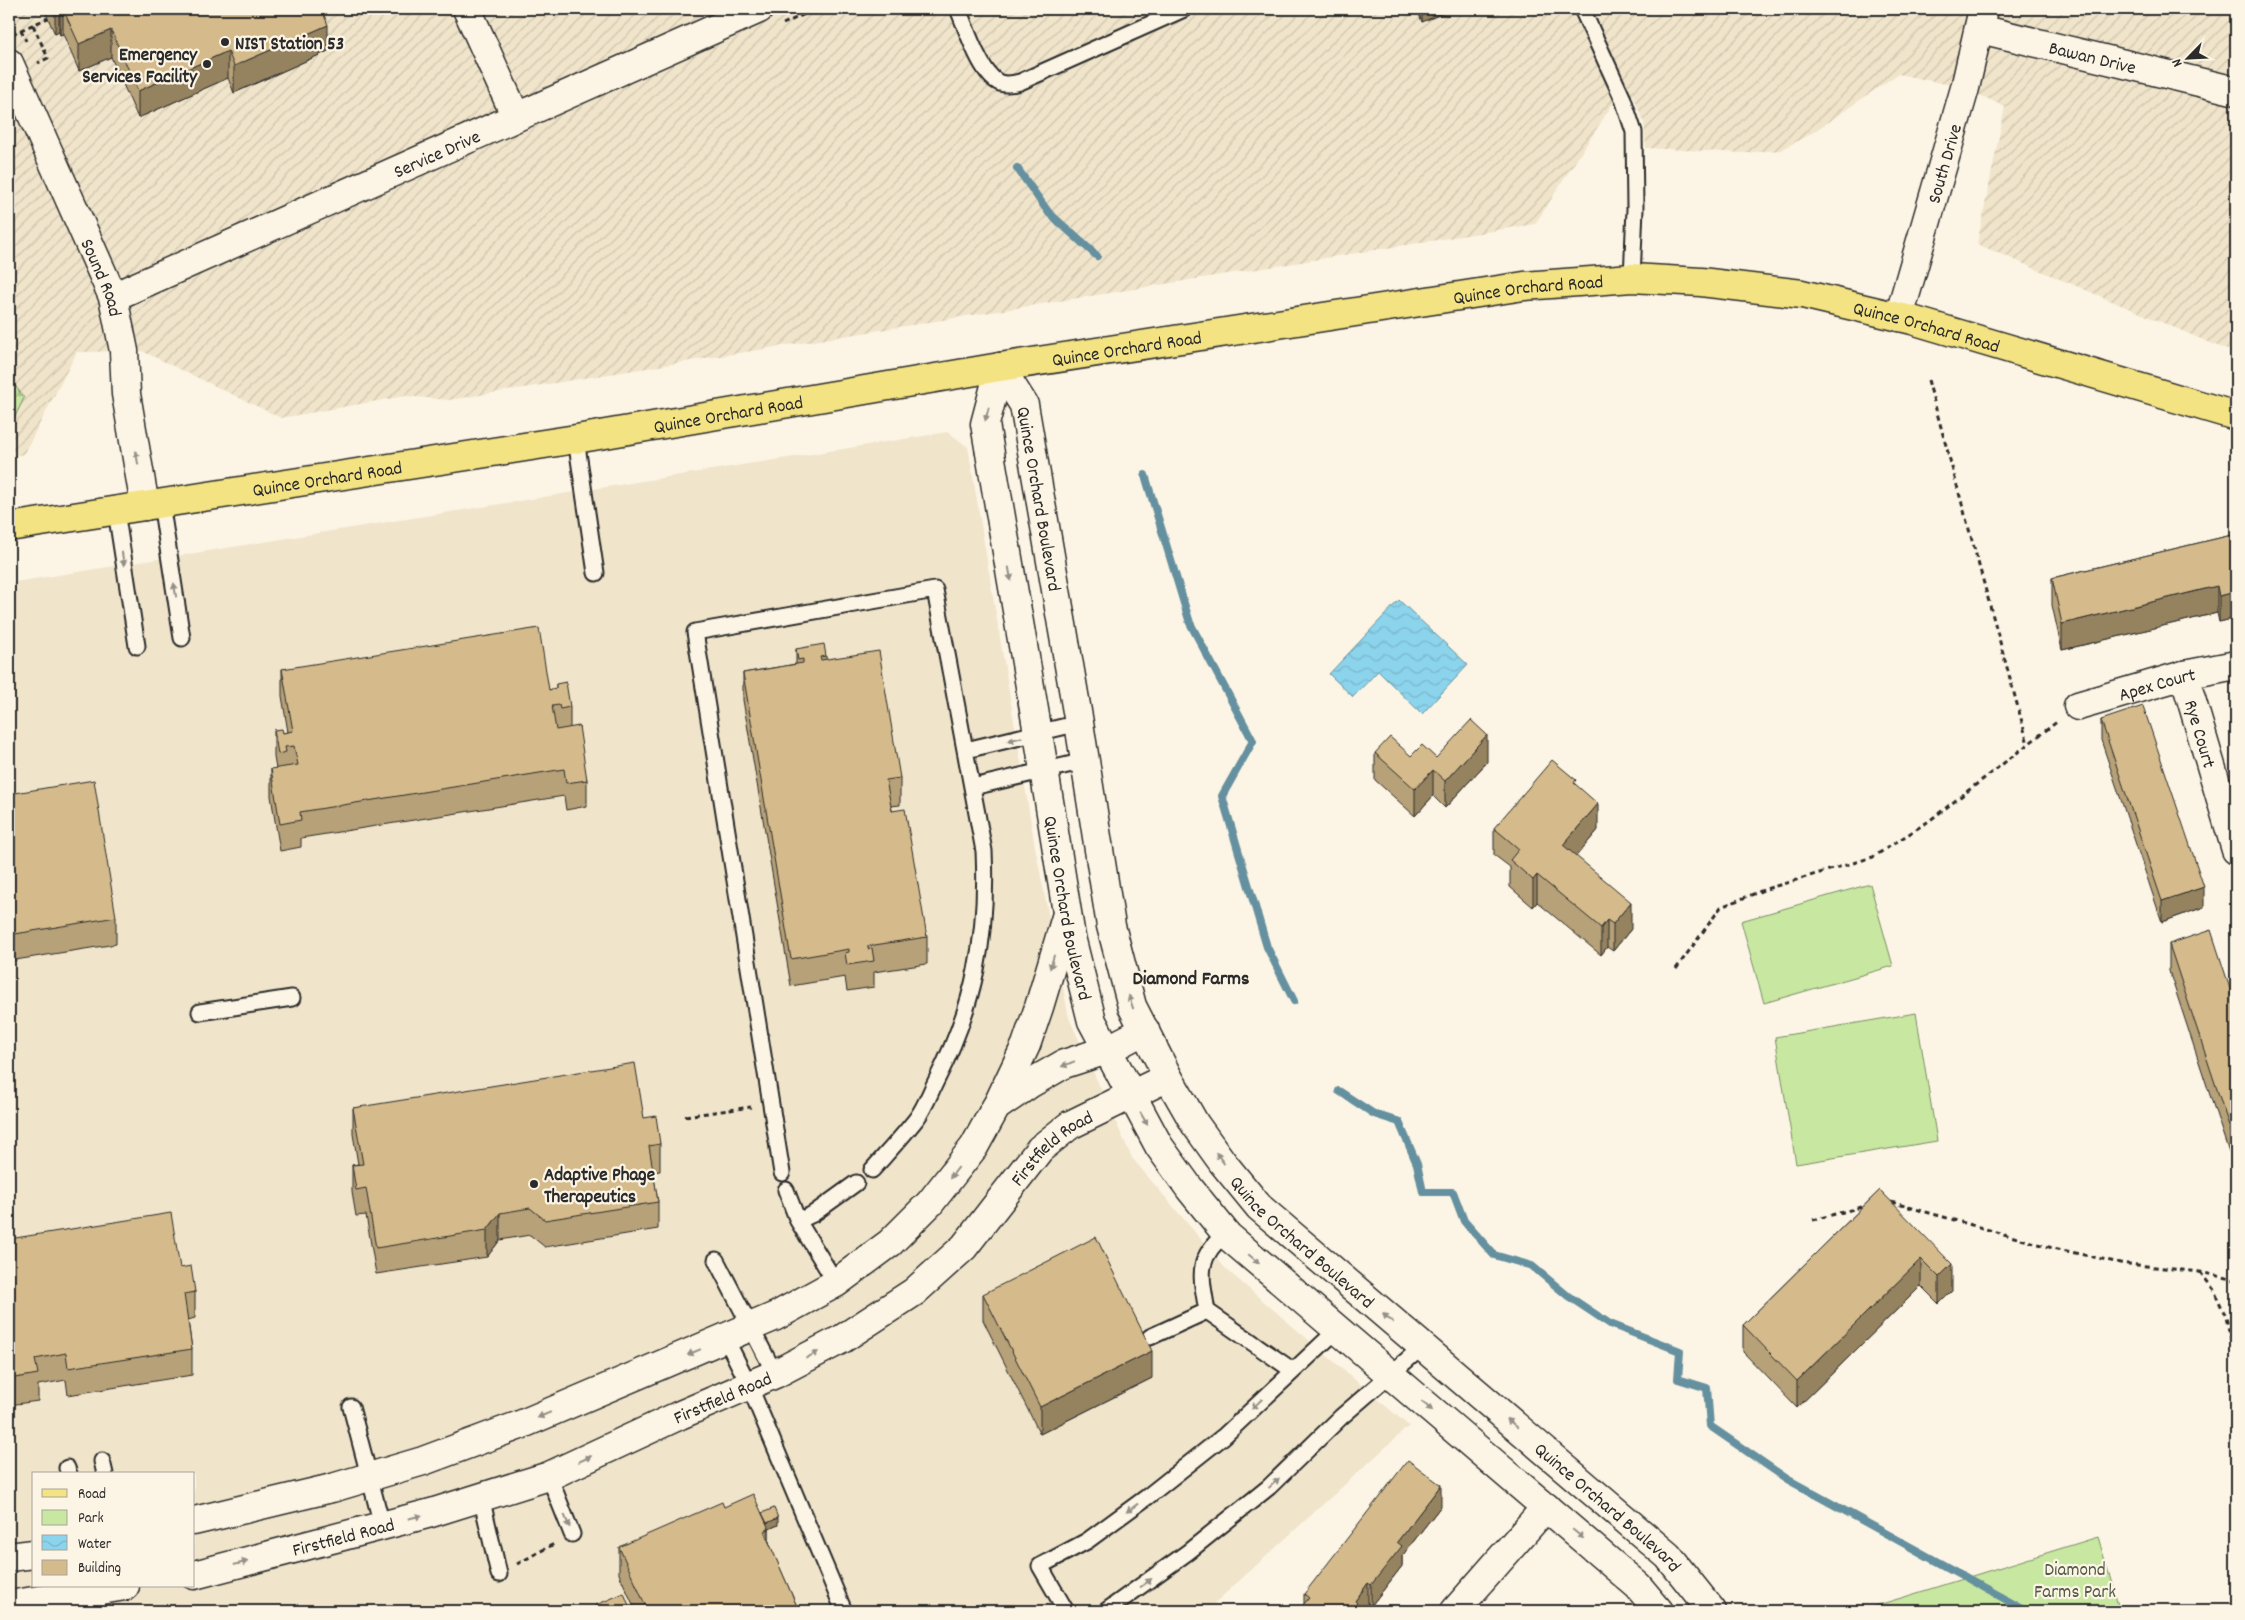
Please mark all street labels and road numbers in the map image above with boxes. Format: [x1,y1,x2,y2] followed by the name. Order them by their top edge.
[2046,36,2138,83] street label: Bawan Drive
[1922,121,1971,207] street label: South Drive
[390,125,485,187] street label: Service Drive
[72,235,127,319] street label: Sound Road
[1452,270,1604,314] street label: Quince Orchard Road
[1850,297,2002,362] street label: Quince Orchard Road
[1050,326,1204,376] street label: Quince Orchard Road
[652,391,805,443] street label: Quince Orchard Road
[1008,405,1066,594] street label: Quince Orchard Boulevard
[251,456,404,506] street label: Quince Orchard Road
[2116,663,2198,710] street label: Apex Court
[2175,697,2221,772] street label: Rye Court
[1035,814,1096,1004] street label: Quince Orchard Boulevard
[1006,1106,1098,1193] street label: Firstfield Road
[1222,1171,1379,1317] street label: Quince Orchard Boulevard
[670,1367,777,1433] street label: Firstfield Road
[1527,1438,1686,1579] street label: Quince Orchard Boulevard
[290,1513,398,1566] street label: Firstfield Road

